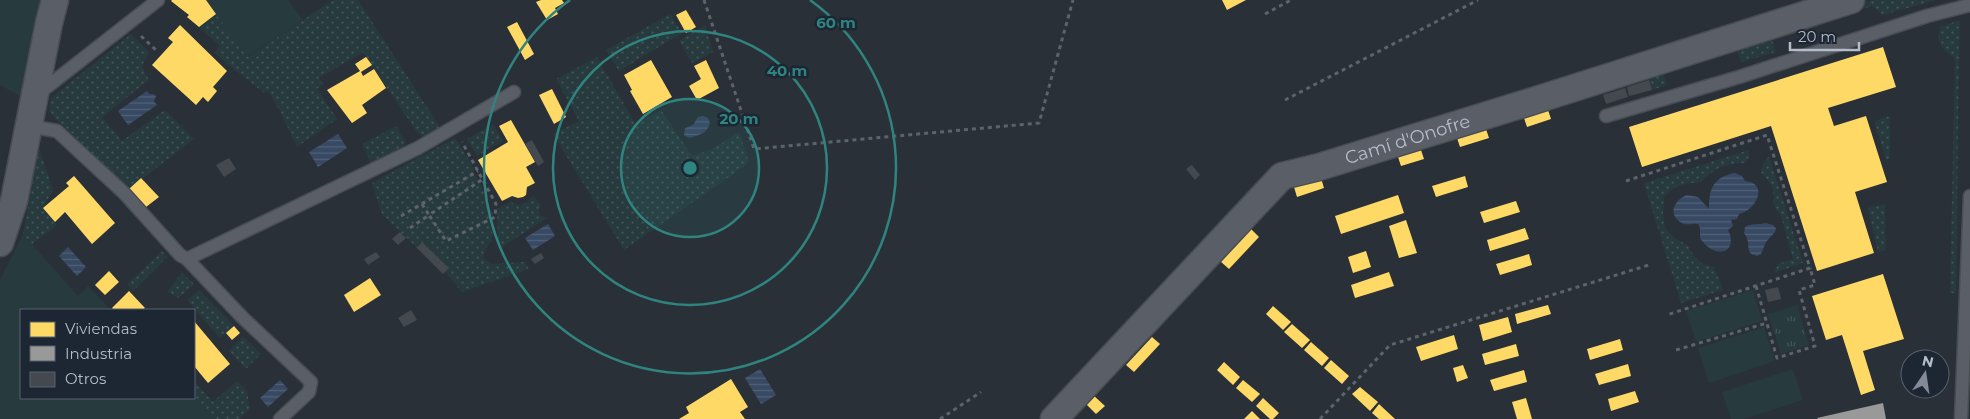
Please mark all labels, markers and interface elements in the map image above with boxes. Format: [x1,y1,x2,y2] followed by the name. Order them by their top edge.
[816,13,856,32] text: 60 m
[1790,20,1859,52] scale bar
[1798,27,1836,46] text: 20 m
[767,61,807,80] text: 40 m
[719,109,759,128] text: 20 m
[1342,110,1473,169] street label: Camí d'Onofre
[681,159,699,177] centre of rings
[20,309,195,399] legend
[65,319,137,338] text: Viviendas
[65,344,132,363] text: Industria
[1900,349,1950,399] north arrow
[1920,351,1935,371] text: N
[65,369,106,388] text: Otros

